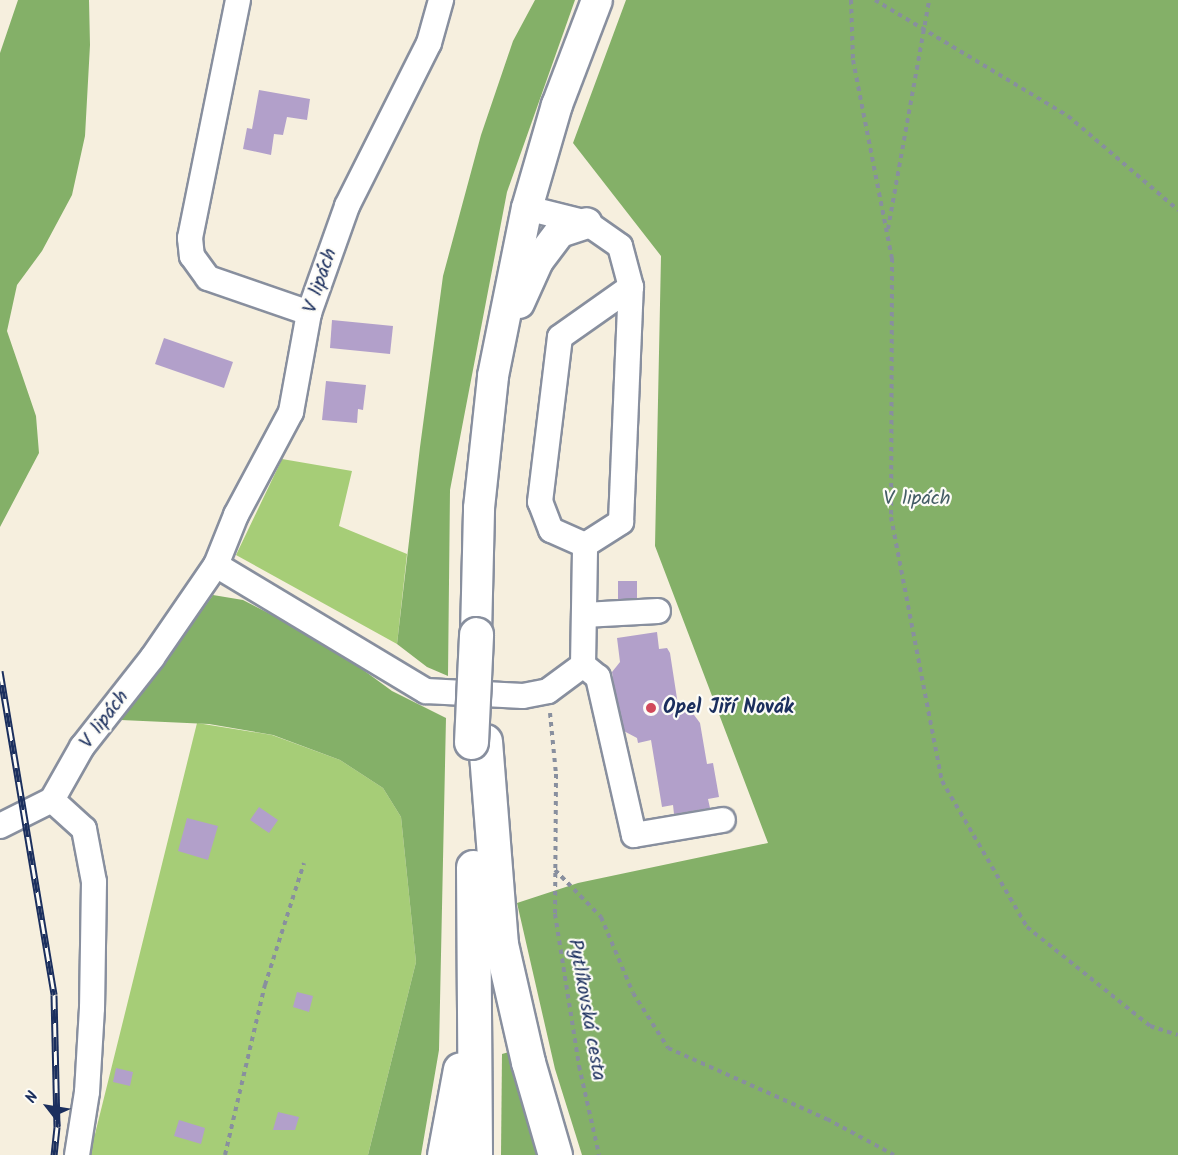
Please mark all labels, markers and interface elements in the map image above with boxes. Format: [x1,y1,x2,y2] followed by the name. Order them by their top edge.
[299,245,343,317] street label: V lipách
[884,487,950,511] park label: V lipách
[75,686,135,754] street label: V lipách
[663,696,794,720] place label: Opel Jiří Novák
[644,701,658,715] marker: Opel Jiří Novák
[562,937,610,1083] street label: Pytlíkovská cesta
[18,1077,78,1137] north arrow
[19,1087,45,1108] text: N

